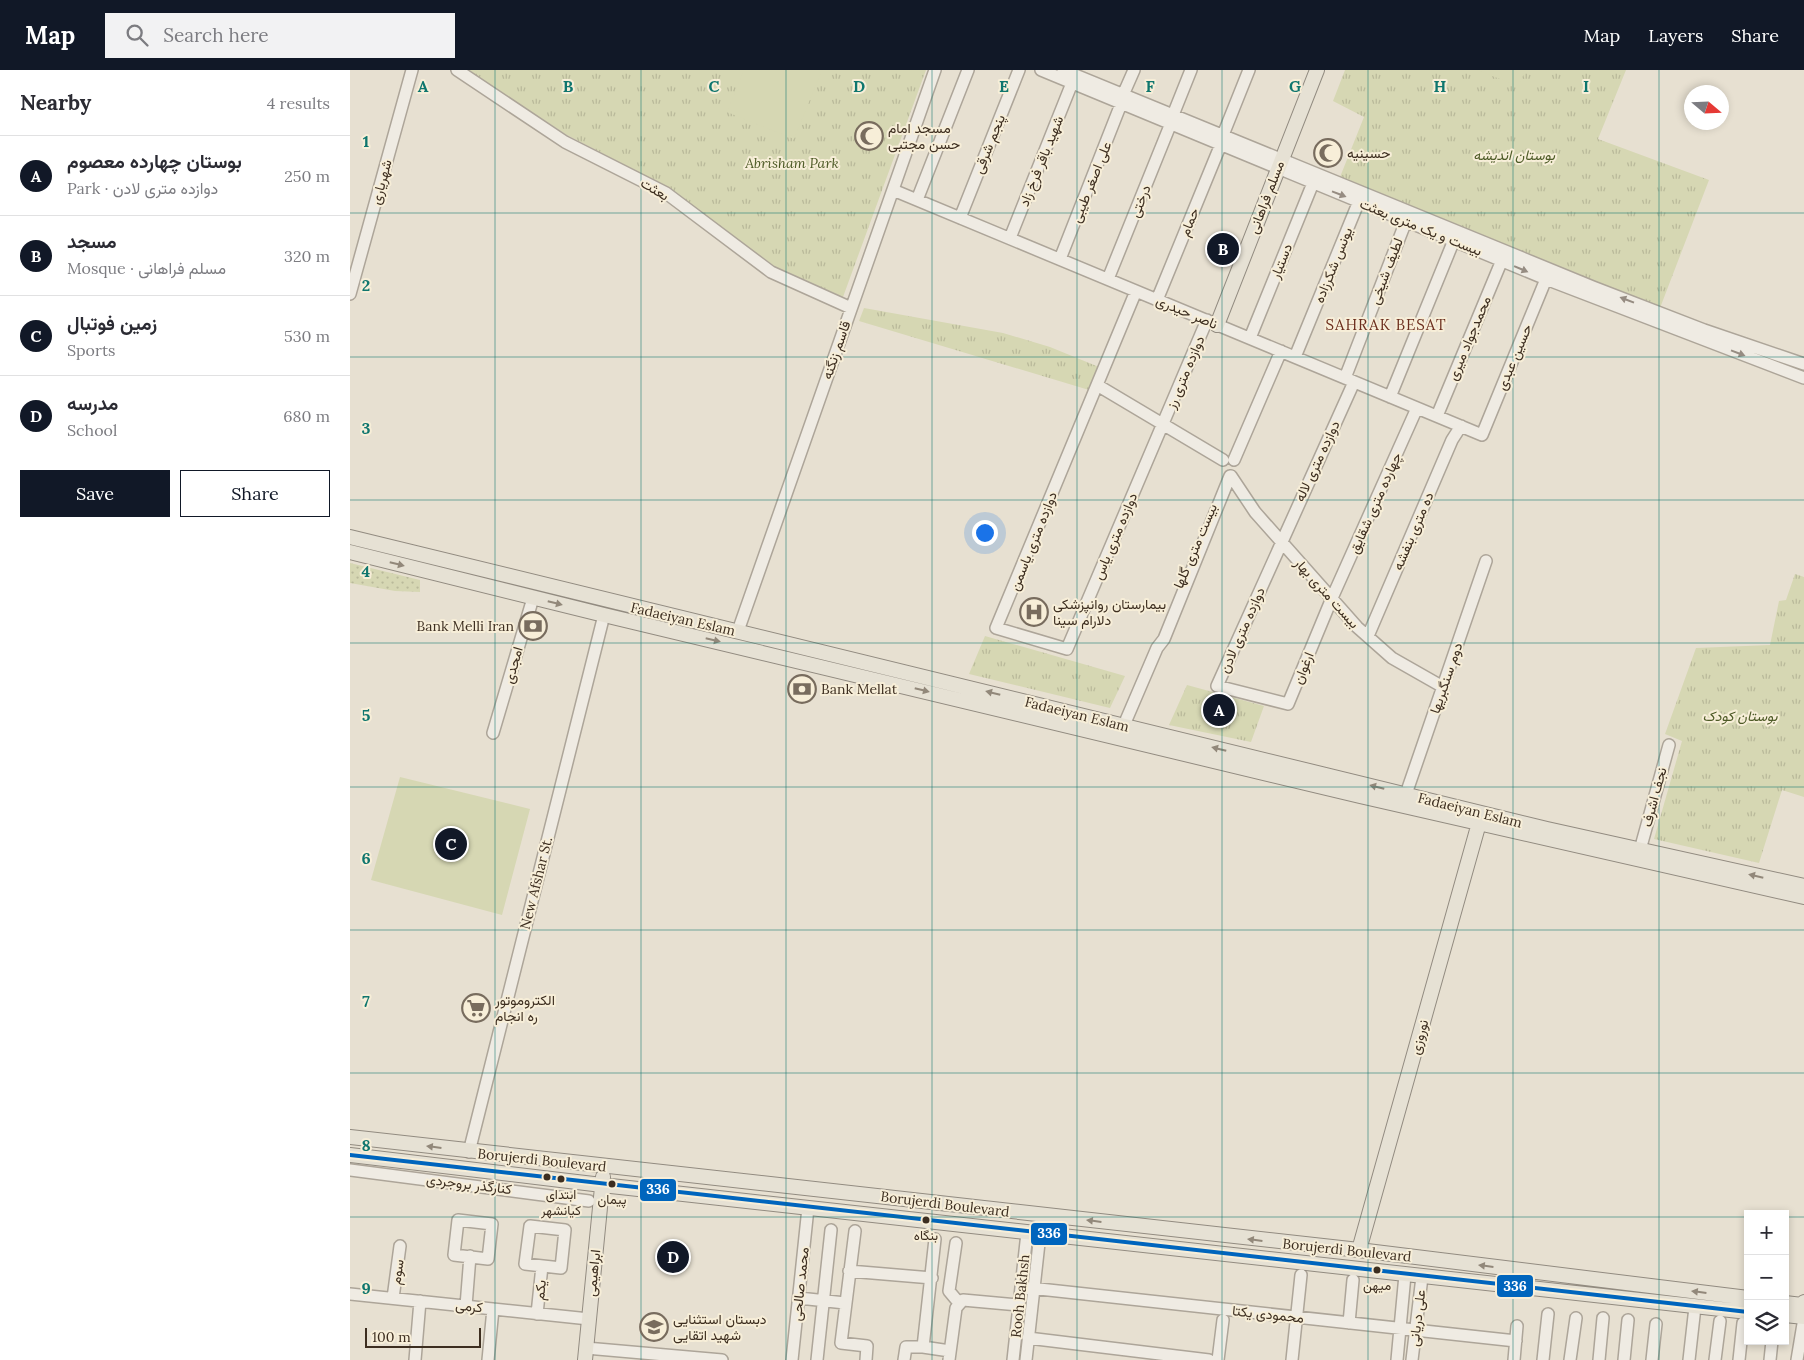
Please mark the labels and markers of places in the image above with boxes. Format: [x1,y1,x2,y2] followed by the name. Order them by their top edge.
[888,119,960,153] place label: مسجد امام حسن مجتبی
[854,121,884,151] mosque icon: مسجد امام حسن مجتبی
[1313,138,1343,168] mosque icon: حسینیه
[1347,144,1390,162] place label: حسینیه
[1207,230,1239,268] pin: B
[1053,595,1166,629] place label: بیمارستان روانپزشکی دلارام سینا
[1019,597,1049,627] hospital icon: بیمارستان روانپزشکی دلارام سینا
[518,611,548,641] bank icon: Bank Melli Iran
[417,617,515,635] place label: Bank Melli Iran
[787,674,817,704] bank icon: Bank Mellat
[821,680,898,698] place label: Bank Mellat
[1203,691,1235,729] pin: A
[435,825,467,863] pin: C
[494,991,555,1025] place label: الکتروموتور ره انجام
[461,993,491,1023] supermarket icon: الکتروموتور ره انجام
[542,1172,552,1182] unlabelled marker
[556,1174,566,1184] marker: ابتدای کیانشهر
[607,1179,617,1189] marker: پیمان
[540,1186,581,1219] place label: ابتدای کیانشهر
[598,1191,626,1209] place label: پیمان
[921,1215,931,1225] marker: بنگاه
[914,1227,938,1244] place label: بنگاه
[657,1238,689,1276] pin: D
[1372,1265,1382,1275] marker: میهن
[1363,1277,1391,1294] place label: میهن
[673,1310,767,1344] place label: دبستان استثنایی شهید اتقایی
[639,1312,669,1342] school or university icon: دبستان استثنایی شهید اتقایی

